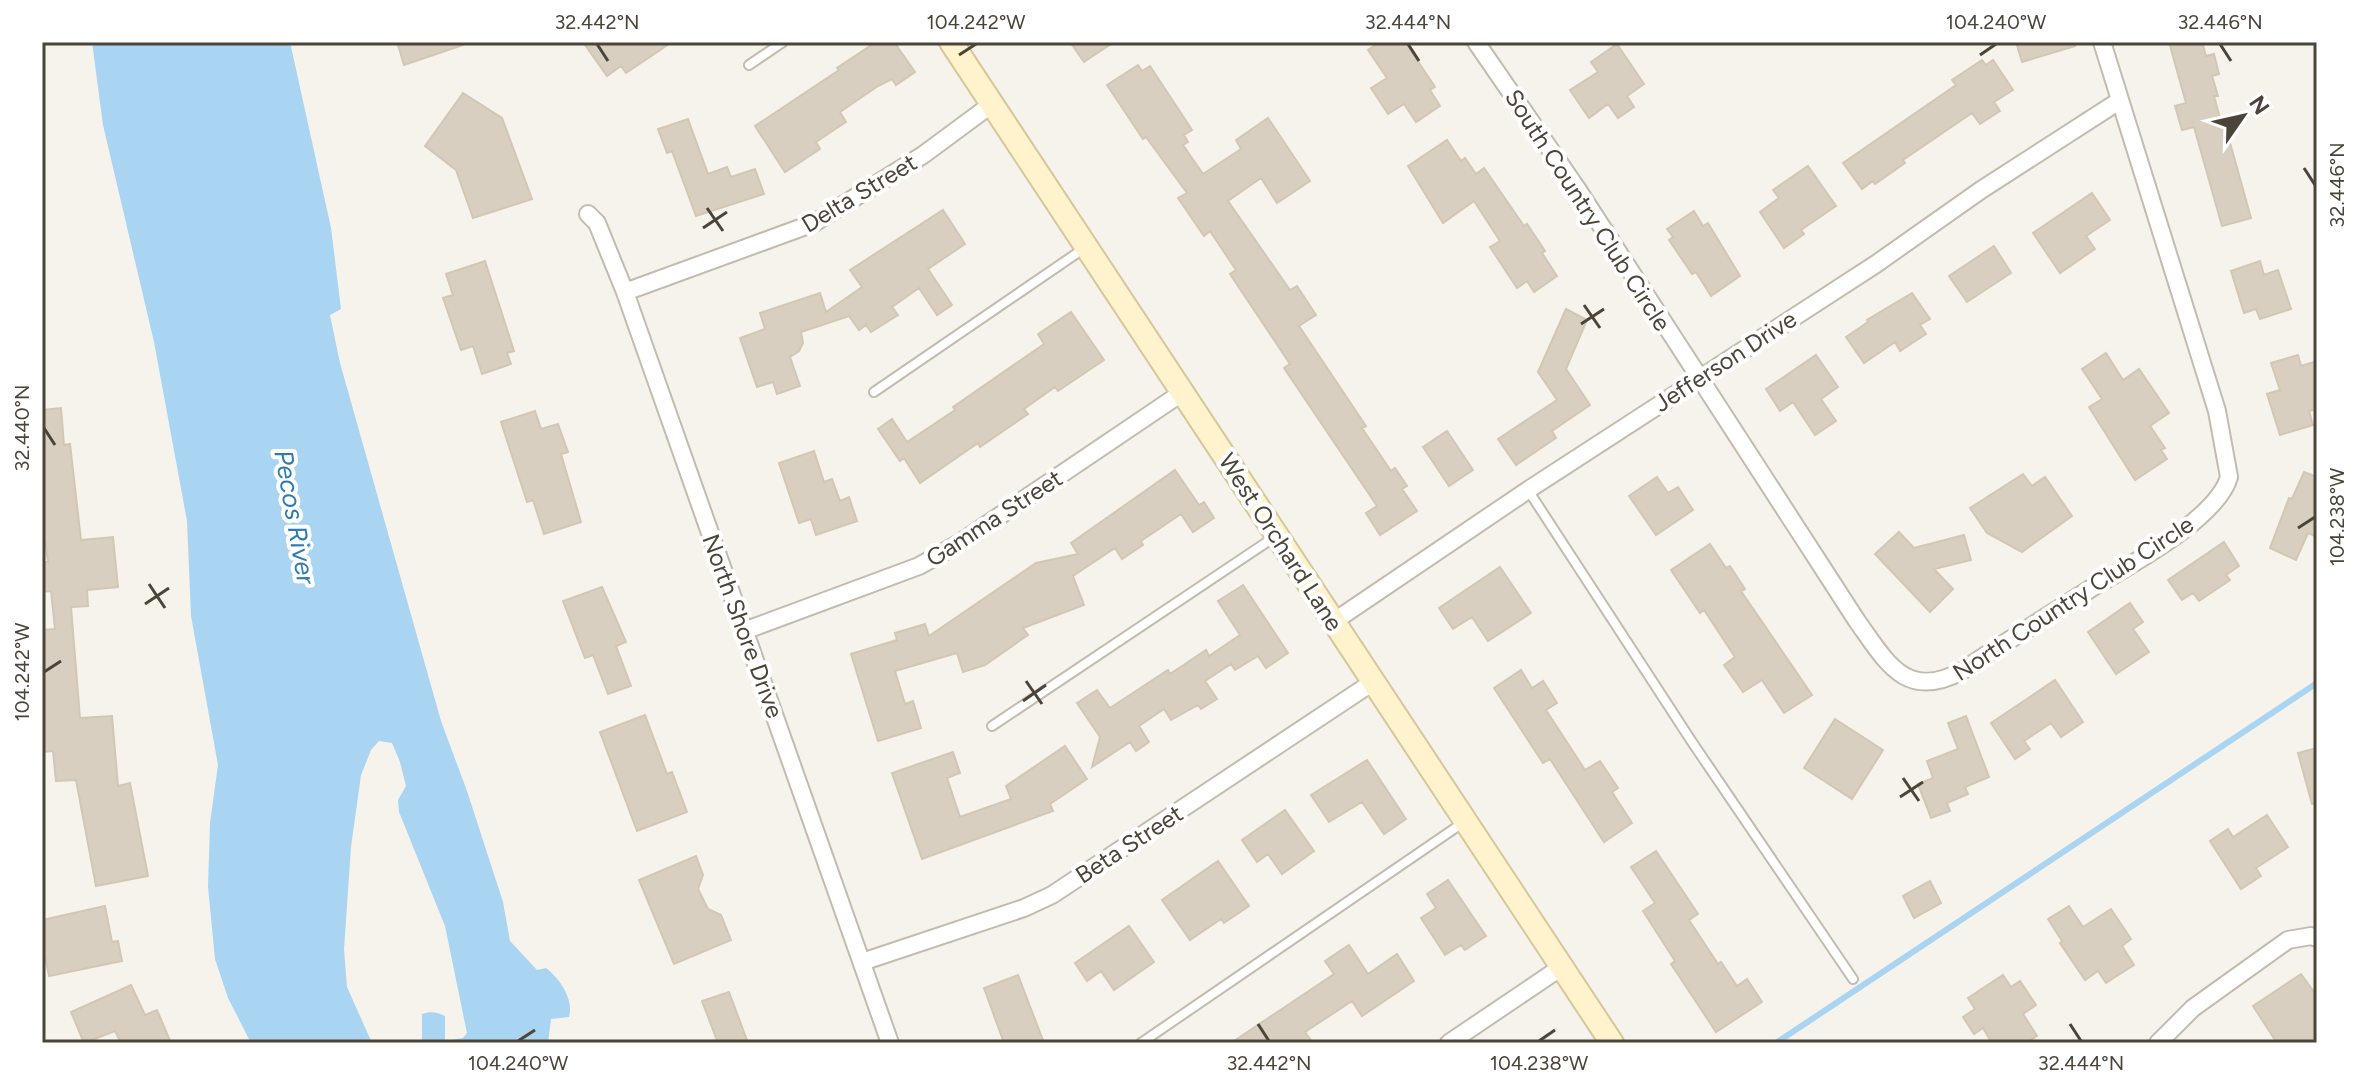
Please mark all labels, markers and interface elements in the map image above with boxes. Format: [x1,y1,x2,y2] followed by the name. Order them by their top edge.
[554,10,640,34] text: 32.442°N
[926,10,1026,34] text: 104.242°W
[1365,10,1451,34] text: 32.444°N
[1946,10,2046,34] text: 104.240°W
[2177,10,2263,34] text: 32.446°N
[2203,76,2283,156] north arrow
[1499,84,1677,336] street label: South Country Club Circle
[2243,90,2275,120] text: N
[2325,142,2349,228] text: 32.446°N
[796,147,922,239] street label: Delta Street
[1648,304,1802,418] street label: Jefferson Drive
[10,385,34,471] text: 32.440°N
[267,447,323,588] water label: Pecos River
[1213,448,1349,636] street label: West Orchard Lane
[920,463,1068,573] street label: Gamma Street
[2325,468,2349,566] text: 104.238°W
[1947,509,2199,687] street label: North Country Club Circle
[696,530,790,722] street label: North Shore Drive
[10,622,34,722] text: 104.242°W
[1070,799,1188,889] street label: Beta Street
[468,1051,568,1075] text: 104.240°W
[1226,1051,1312,1075] text: 32.442°N
[1490,1051,1588,1075] text: 104.238°W
[2038,1051,2124,1075] text: 32.444°N

